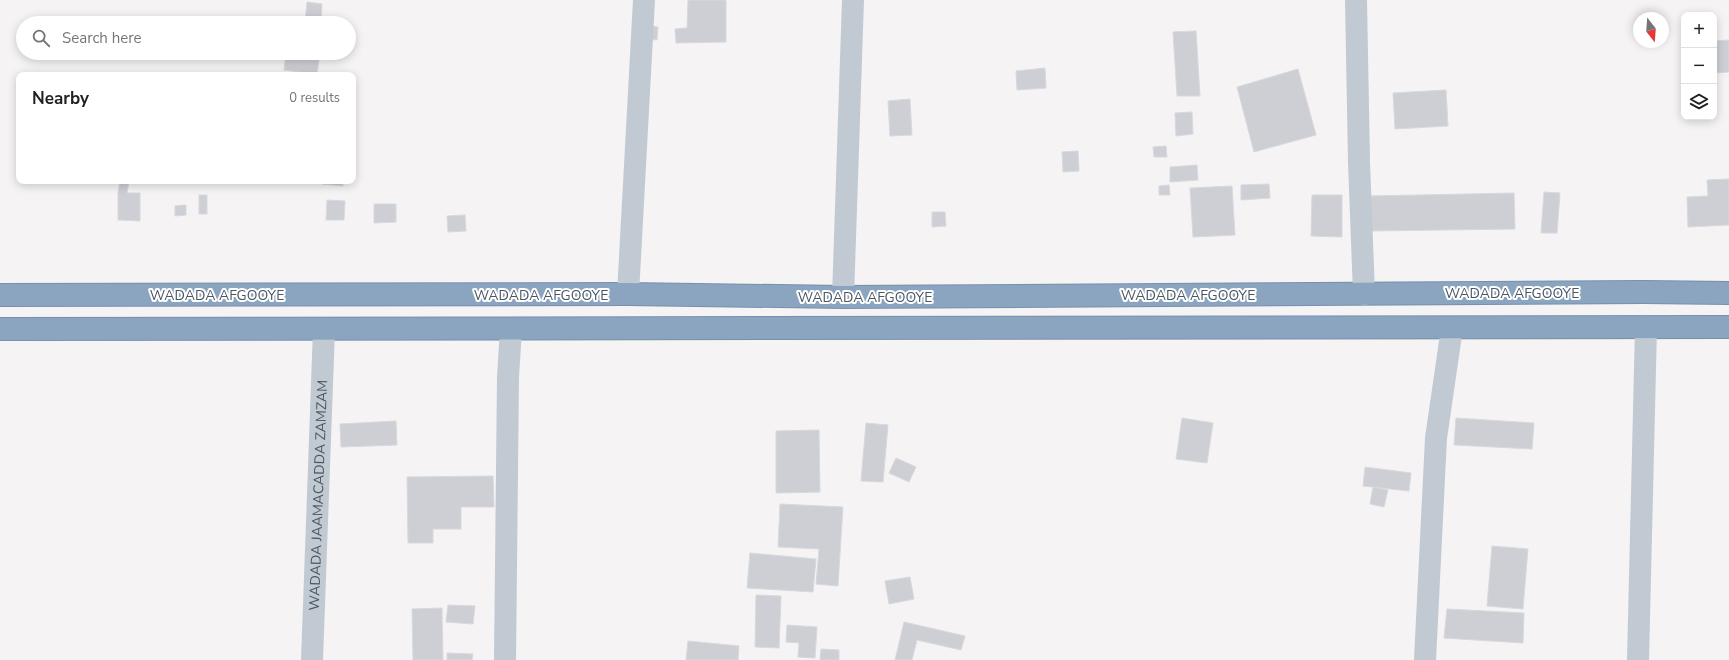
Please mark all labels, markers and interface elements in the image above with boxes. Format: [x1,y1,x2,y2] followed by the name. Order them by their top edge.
[1633,12,1669,48] north arrow
[1681,12,1717,120] map controls
[1681,12,1717,48] button: +
[16,16,356,60] search box
[30,27,52,49] icon: search
[62,28,142,48] text: Search here
[1681,48,1717,84] button: −
[1681,84,1717,120] button: layers
[32,87,89,110] text: Nearby
[289,89,340,107] text: 0 results
[1445,284,1579,303] street label: WADADA AFGOOYE
[150,286,284,305] street label: WADADA AFGOOYE
[474,286,608,305] street label: WADADA AFGOOYE
[1121,286,1255,305] street label: WADADA AFGOOYE
[798,288,932,307] street label: WADADA AFGOOYE
[304,379,332,611] street label: WADADA JAAMACADDA ZAMZAM

